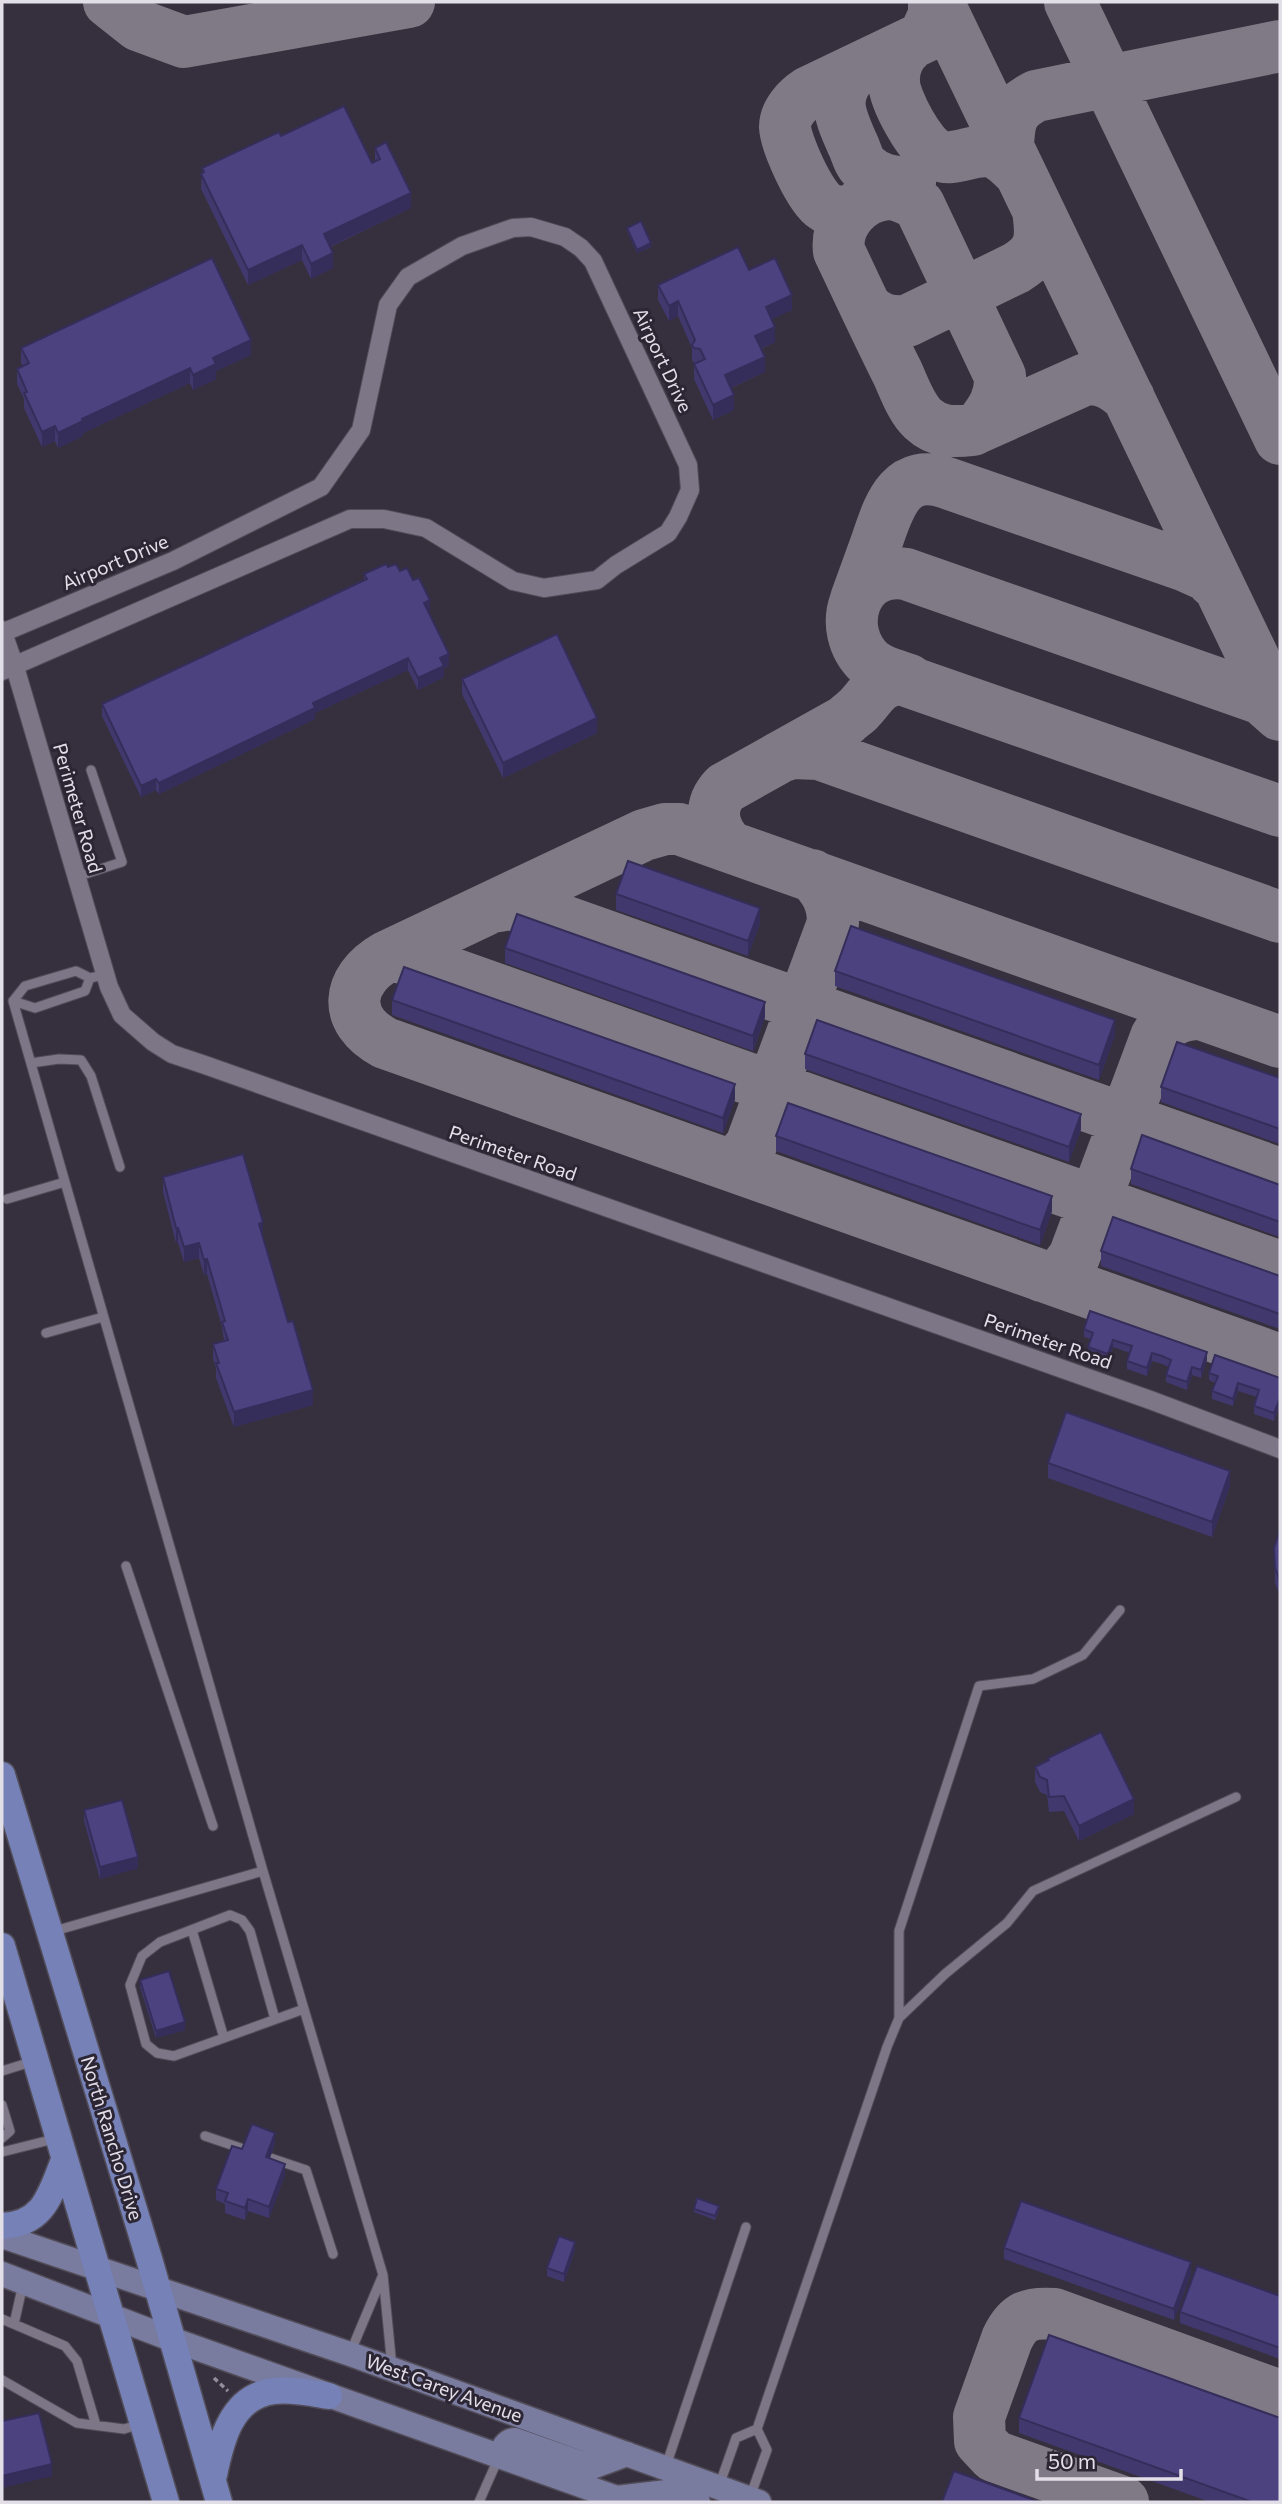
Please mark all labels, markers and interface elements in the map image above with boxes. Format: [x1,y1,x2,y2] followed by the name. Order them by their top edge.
[629,304,698,416] street label: Airport Drive
[58,529,171,594] street label: Airport Drive
[49,740,108,875] street label: Perimeter Road
[446,1120,580,1185] street label: Perimeter Road
[981,1308,1115,1373] street label: Perimeter Road
[77,2053,148,2223] street label: North Rancho Drive
[363,2349,526,2427] street label: West Carey Avenue
[1037,2438,1180,2482] scale bar
[1048,2448,1096,2473] text: 50 m

